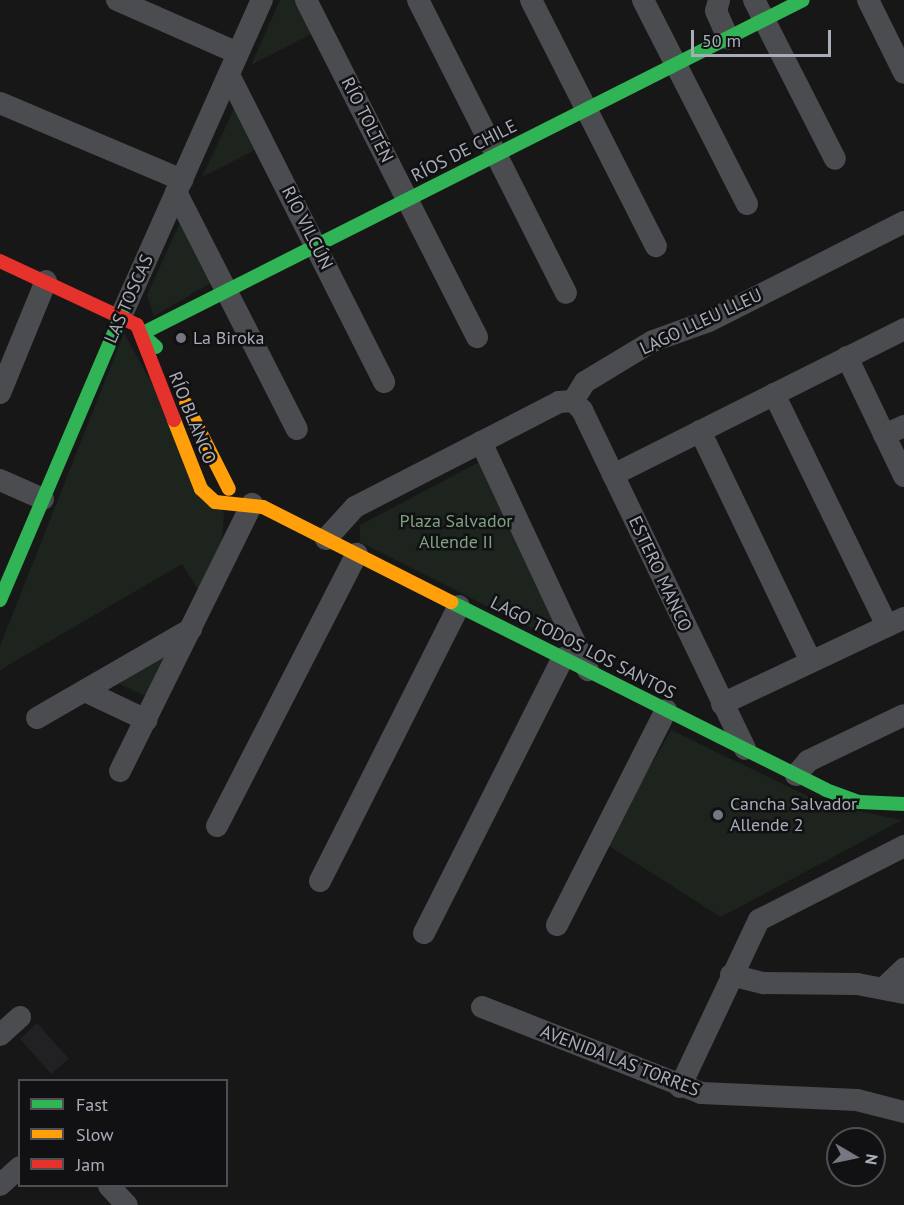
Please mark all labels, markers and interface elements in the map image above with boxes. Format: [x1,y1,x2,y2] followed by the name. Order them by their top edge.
[694,18,834,56] scale bar
[702,29,741,52] text: 50 m
[336,74,398,166] street label: RÍO TOLTÉN
[408,115,520,187] street label: RÍOS DE CHILE
[277,183,337,273] street label: RÍO VILCÚN
[100,251,158,347] street label: LAS TOSCAS
[636,284,766,360] street label: LAGO LLEU LLEU
[193,327,264,349] place label: La Biroka
[174,331,188,345] marker: La Biroka
[164,369,220,467] street label: RÍO BLANCO
[400,511,512,554] park label: Plaza Salvador Allende II
[624,513,696,635] street label: ESTERO MANCO
[487,592,679,704] street label: LAGO TODOS LOS SANTOS
[730,794,857,836] place label: Cancha Salvador Allende 2
[711,808,725,822] marker: Cancha Salvador Allende 2
[537,1020,703,1102] street label: AVENIDA LAS TORRES
[18,1079,228,1187] legend
[76,1093,108,1116] text: Fast
[76,1123,114,1146] text: Slow
[826,1127,886,1187] north arrow
[76,1153,105,1176] text: Jam
[861,1153,883,1166] text: N

